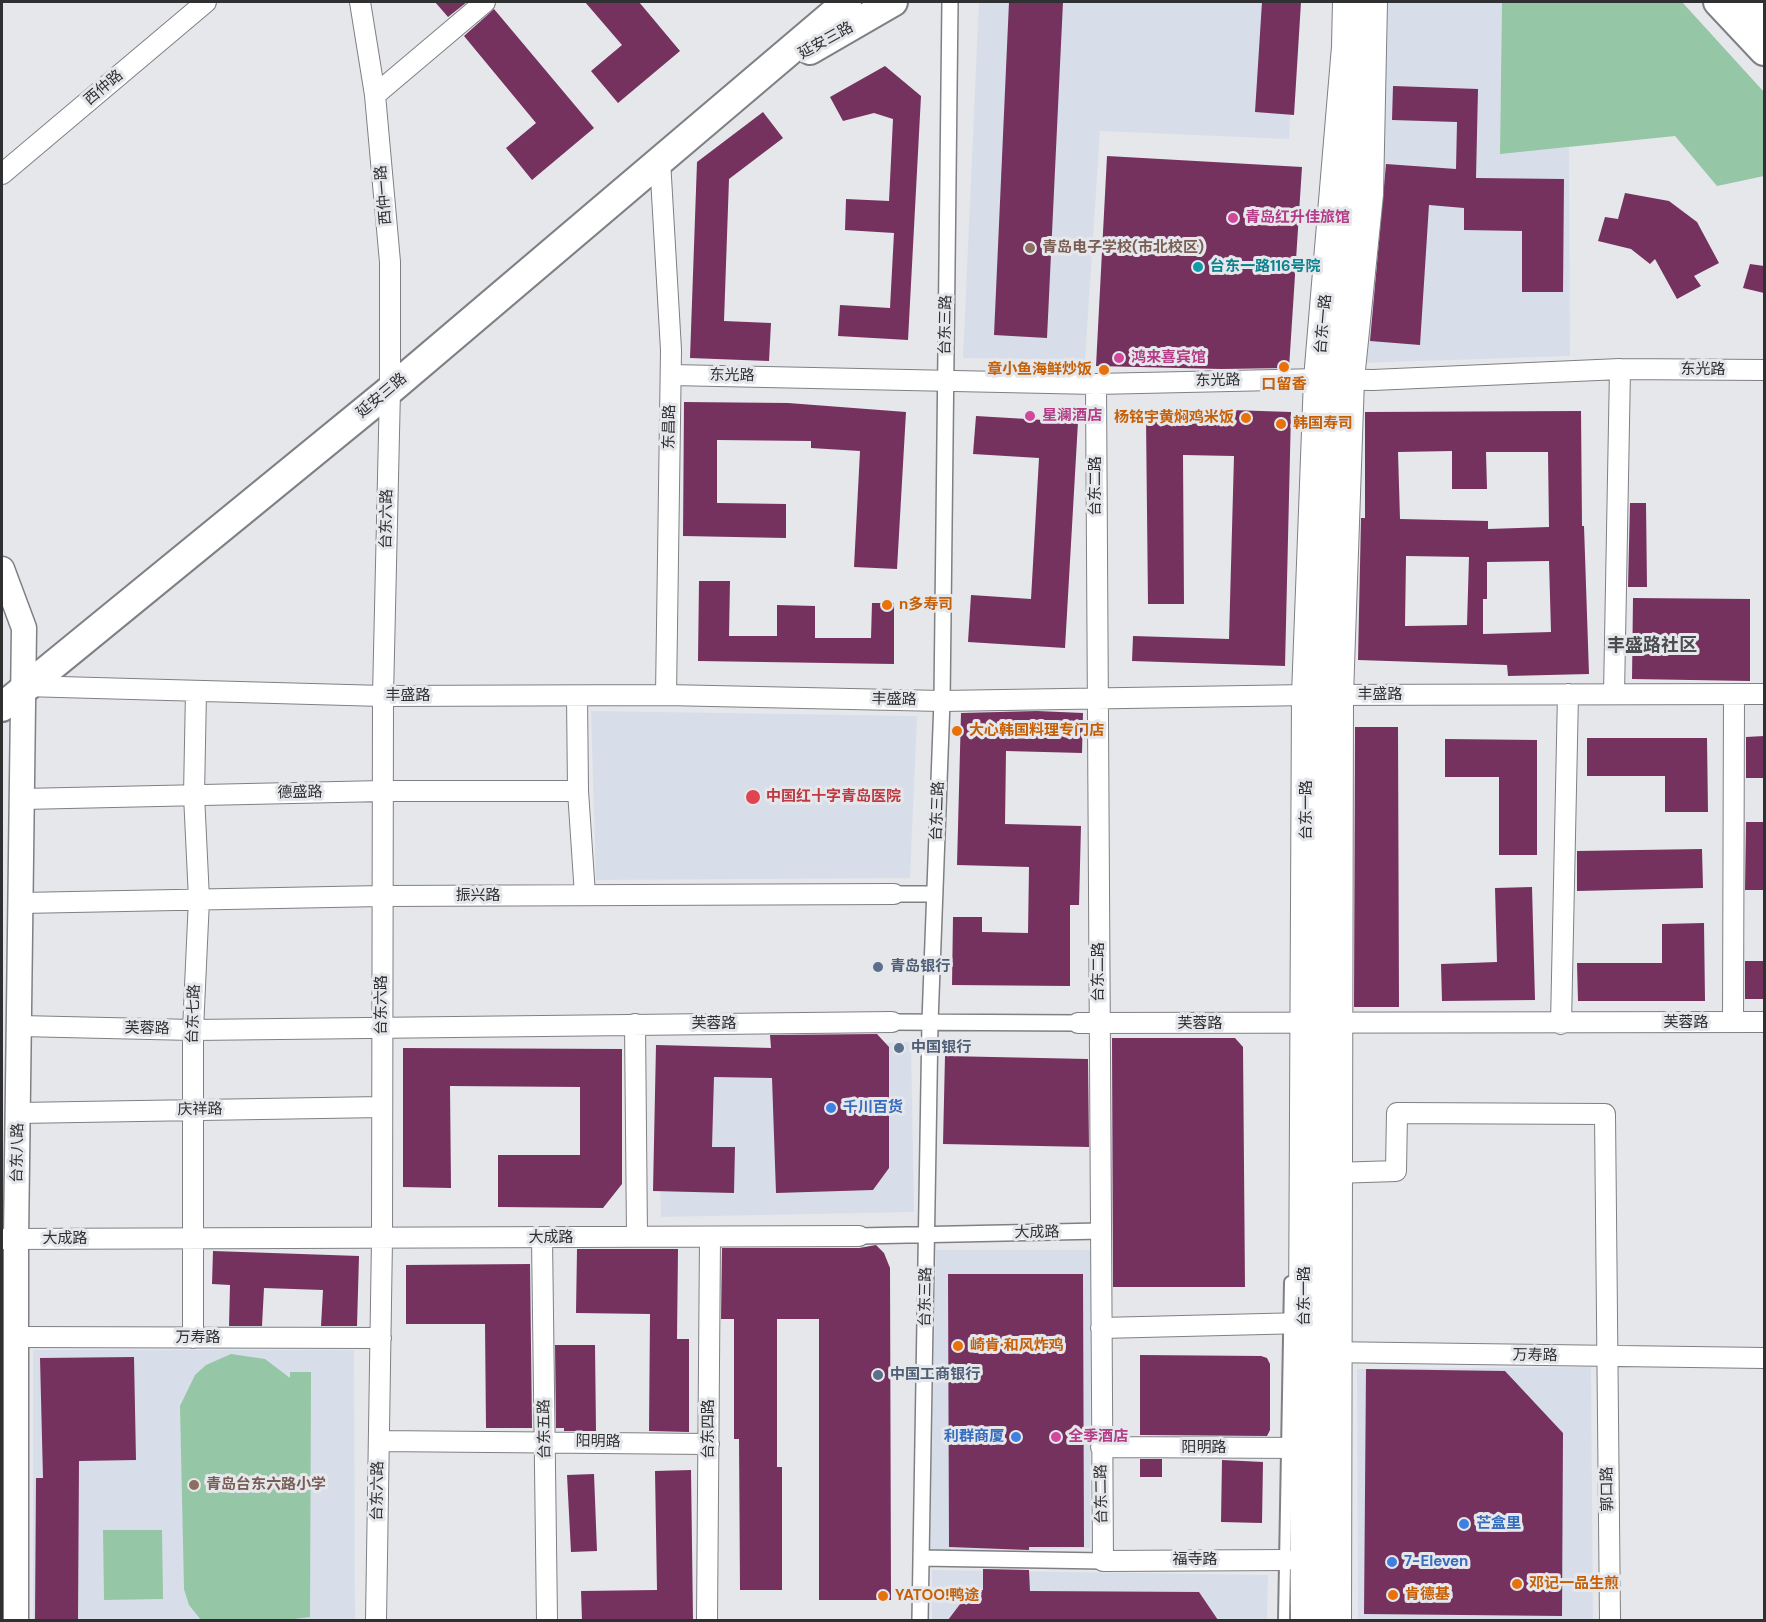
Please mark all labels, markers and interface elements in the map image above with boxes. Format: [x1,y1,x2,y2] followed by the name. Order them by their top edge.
[795,19,857,63] street label: 延安三路
[81,67,127,109] street label: 西仲路
[372,164,396,226] street label: 西仲一路
[1245,209,1350,227] place label: 青岛红升佳旅馆
[1226,211,1240,225] marker: 青岛红升佳旅馆
[1042,239,1204,257] place label: 青岛电子学校(市北校区)
[1023,241,1037,255] marker: 青岛电子学校(市北校区)
[1210,258,1320,276] place label: 台东一路116号院
[1191,260,1205,274] marker: 台东一路116号院
[1312,293,1336,355] street label: 台东一路
[936,295,956,355] street label: 台东三路
[1131,349,1206,367] place label: 鸿来喜宾馆
[1112,351,1126,365] marker: 鸿来喜宾馆
[1277,360,1291,374] marker: 口留香
[987,361,1092,379] place label: 章小鱼海鲜炒饭
[1681,361,1725,379] street label: 东光路
[1097,363,1111,377] marker: 章小鱼海鲜炒饭
[709,367,755,385] street label: 东光路
[353,370,411,422] street label: 延安三路
[1195,372,1241,390] street label: 东光路
[1262,376,1306,394] place label: 口留香
[661,404,679,450] street label: 东昌路
[1042,407,1102,425] place label: 星澜酒店
[1023,409,1037,423] marker: 星澜酒店
[1114,409,1234,427] place label: 杨铭宇黄焖鸡米饭
[1239,411,1253,425] marker: 杨铭宇黄焖鸡米饭
[1293,415,1353,433] place label: 韩国寿司
[1274,417,1288,431] marker: 韩国寿司
[1087,456,1105,516] street label: 台东二路
[377,489,397,549] street label: 台东六路
[899,596,953,614] place label: n多寿司
[880,598,894,612] marker: n多寿司
[1607,635,1697,657] district label: 丰盛路社区
[1358,686,1402,704] street label: 丰盛路
[386,687,430,705] street label: 丰盛路
[871,691,917,709] street label: 丰盛路
[969,722,1104,740] place label: 大心韩国料理专门店
[950,724,964,738] marker: 大心韩国料理专门店
[1298,780,1316,840] street label: 台东一路
[928,781,948,841] street label: 台东三路
[277,784,323,802] street label: 德盛路
[744,788,762,806] marker: 中国红十字青岛医院
[766,788,901,806] place label: 中国红十字青岛医院
[456,887,500,905] street label: 振兴路
[1090,942,1108,1002] street label: 台东二路
[890,958,950,976] place label: 青岛银行
[871,960,885,974] marker: 青岛银行
[373,975,391,1035] street label: 台东六路
[184,984,204,1044] street label: 台东七路
[1664,1014,1708,1032] street label: 芙蓉路
[692,1015,736,1033] street label: 芙蓉路
[1178,1015,1222,1033] street label: 芙蓉路
[124,1020,170,1038] street label: 芙蓉路
[911,1039,971,1057] place label: 中国银行
[892,1041,906,1055] marker: 中国银行
[843,1099,903,1117] place label: 千川百货
[177,1101,223,1119] street label: 庆祥路
[824,1101,838,1115] marker: 千川百货
[8,1123,28,1183] street label: 台东八路
[1014,1224,1060,1242] street label: 大成路
[529,1229,573,1247] street label: 大成路
[43,1230,87,1248] street label: 大成路
[1296,1266,1314,1326] street label: 台东一路
[916,1267,936,1327] street label: 台东三路
[176,1329,220,1347] street label: 万寿路
[970,1337,1064,1355] place label: 崎肯·和风炸鸡
[951,1339,965,1353] marker: 崎肯·和风炸鸡
[1512,1347,1558,1365] street label: 万寿路
[890,1366,980,1384] place label: 中国工商银行
[871,1368,885,1382] marker: 中国工商银行
[535,1399,555,1459] street label: 台东五路
[700,1399,718,1459] street label: 台东四路
[944,1428,1004,1446] place label: 利群商厦
[1068,1428,1128,1446] place label: 全季酒店
[1009,1430,1023,1444] marker: 利群商厦
[1049,1430,1063,1444] marker: 全季酒店
[575,1433,621,1451] street label: 阳明路
[1182,1439,1226,1457] street label: 阳明路
[368,1461,388,1521] street label: 台东六路
[1092,1464,1112,1524] street label: 台东二路
[1599,1466,1617,1512] street label: 郭口路
[206,1476,326,1494] place label: 青岛台东六路小学
[187,1478,201,1492] marker: 青岛台东六路小学
[1476,1515,1521,1533] place label: 芒盒里
[1457,1517,1471,1531] marker: 芒盒里
[1173,1551,1217,1569] street label: 福寺路
[1404,1553,1468,1571] place label: 7-Eleven
[1385,1555,1399,1569] marker: 7-Eleven
[1529,1575,1619,1593] place label: 邓记一品生煎
[1510,1577,1524,1591] marker: 邓记一品生煎
[1405,1586,1450,1604] place label: 肯德基
[895,1587,980,1605] place label: YATOO!鸭途
[1386,1588,1400,1602] marker: 肯德基
[876,1589,890,1603] marker: YATOO!鸭途

